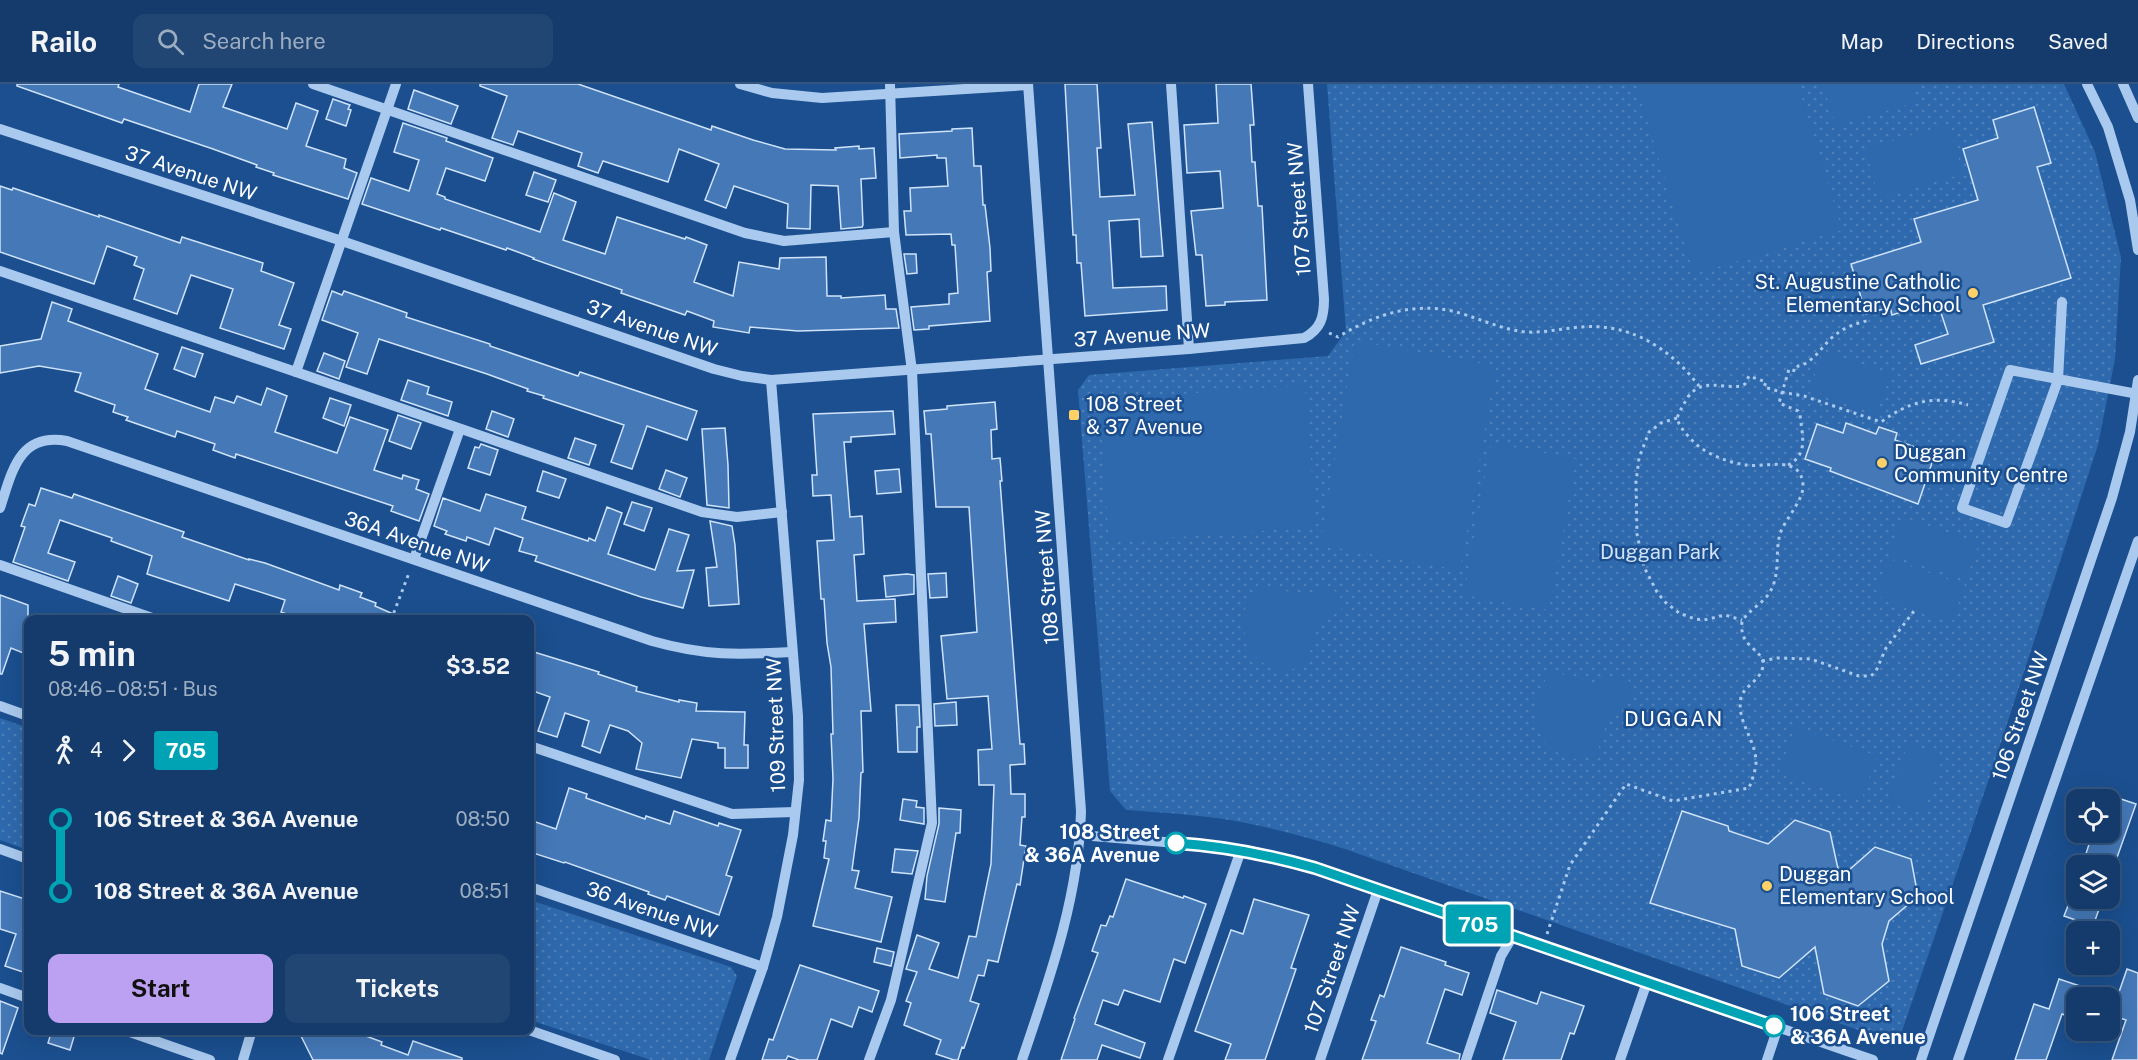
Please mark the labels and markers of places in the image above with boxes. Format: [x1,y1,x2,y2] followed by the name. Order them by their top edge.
[1755,270,1961,317] place label: St. Augustine Catholic Elementary School
[1966,286,1980,300] marker: St. Augustine Catholic Elementary School
[1086,392,1203,439] place label: 108 Street & 37 Avenue
[1067,408,1081,422] marker: 108 Street & 37 Avenue
[1894,440,2068,487] place label: Duggan Community Centre
[1875,456,1889,470] marker: Duggan Community Centre
[1024,820,1160,867] place label: 108 Street & 36A Avenue
[1165,832,1187,854] marker: 108 Street & 36A Avenue
[1779,862,1954,909] place label: Duggan Elementary School
[1760,879,1774,893] marker: Duggan Elementary School
[1790,1002,1926,1049] place label: 106 Street & 36A Avenue
[1763,1015,1785,1037] marker: 106 Street & 36A Avenue

